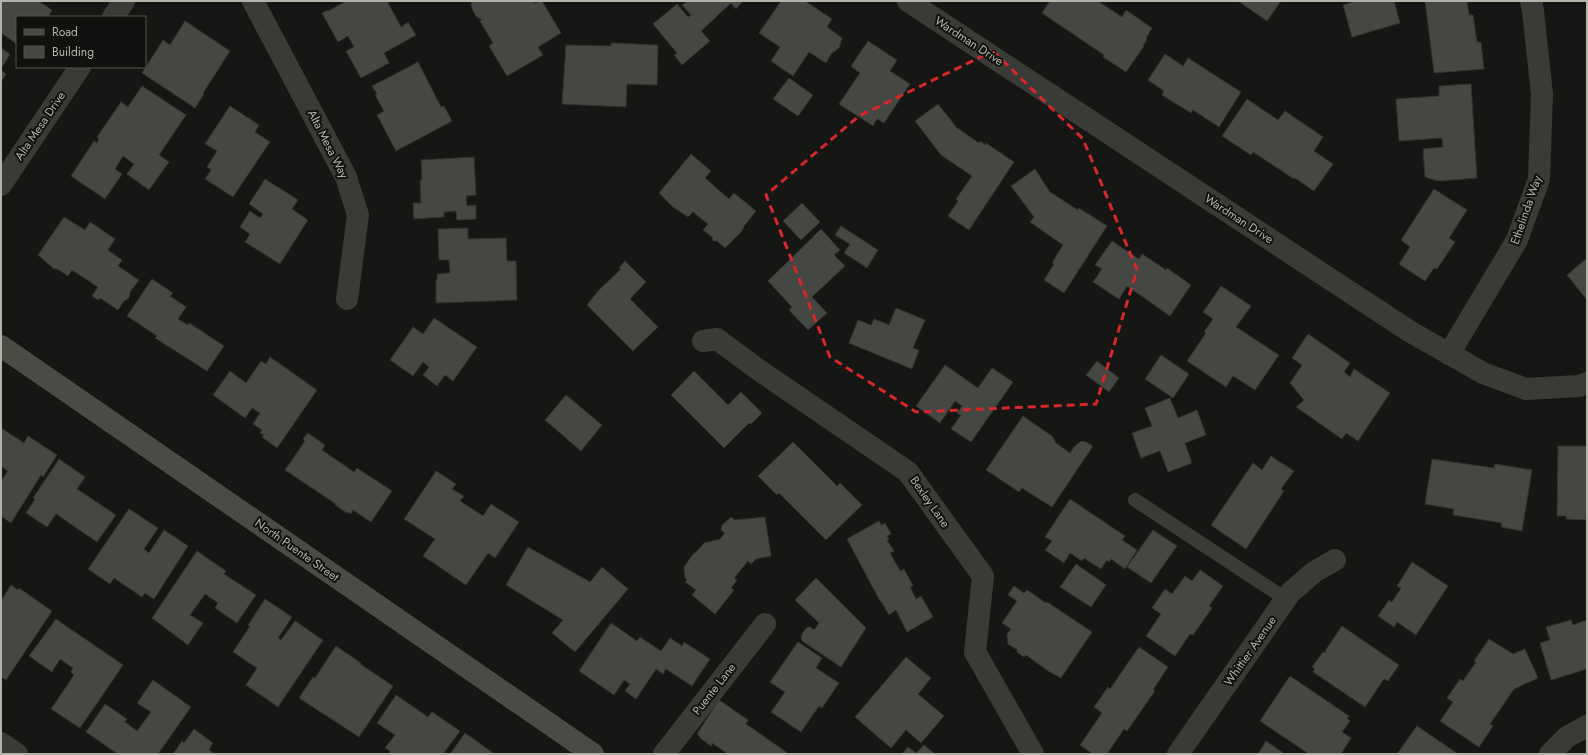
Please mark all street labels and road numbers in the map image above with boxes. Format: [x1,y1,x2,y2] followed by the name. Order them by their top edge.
[931,12,1007,70] street label: Wardman Drive
[10,88,70,164] street label: Alta Mesa Drive
[303,107,353,182] street label: Alta Mesa Way
[1506,172,1546,247] street label: Ethelinda Way
[1201,190,1277,248] street label: Wardman Drive
[906,473,954,531] street label: Bexley Lane
[251,514,343,586] street label: North Puente Street
[1219,612,1281,690] street label: Whittier Avenue
[688,659,740,719] street label: Puente Lane

